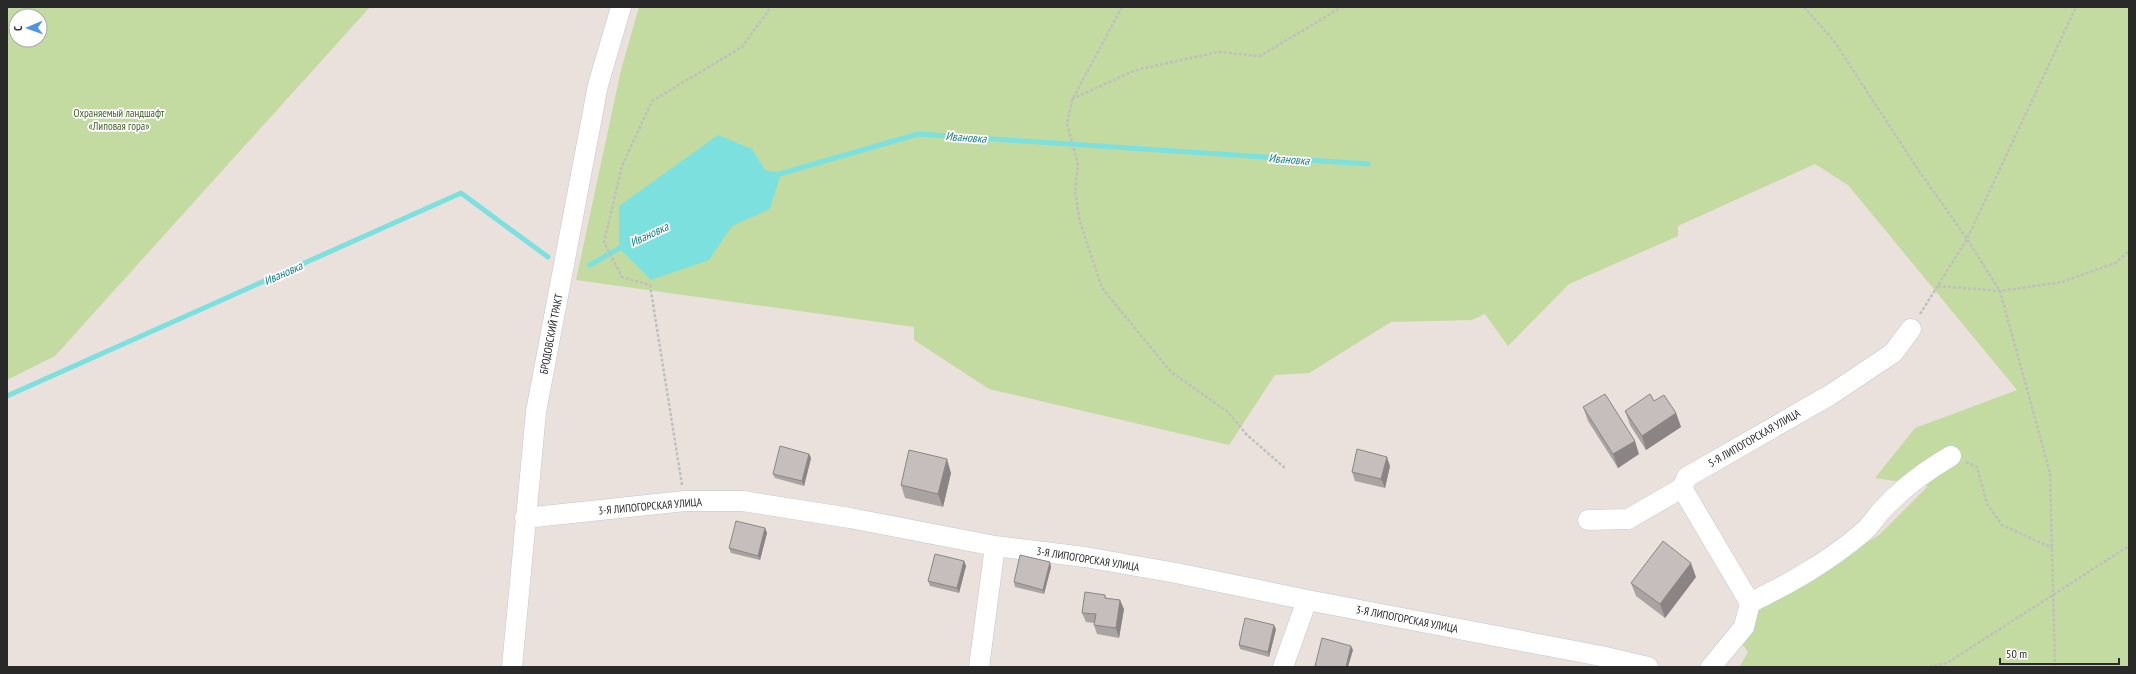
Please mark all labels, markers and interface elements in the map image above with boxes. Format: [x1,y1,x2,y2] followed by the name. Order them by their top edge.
[8,8,48,48] north arrow
[11,26,25,31] text: С
[74,106,165,133] park label: Охраняемый ландшафт «Липовая гора»
[945,128,988,146] water label: Ивановка
[1268,150,1311,168] water label: Ивановка
[627,218,672,249] water label: Ивановка
[261,257,306,288] water label: Ивановка
[536,293,566,375] street label: БРОДОВСКИЙ ТРАКТ
[1706,406,1803,470] street label: 5-Я ЛИПОГОРСКАЯ УЛИЦА
[598,494,703,518] street label: 3-Я ЛИПОГОРСКАЯ УЛИЦА
[1036,544,1141,574] street label: 3-Я ЛИПОГОРСКАЯ УЛИЦА
[1355,602,1460,636] street label: 3-Я ЛИПОГОРСКАЯ УЛИЦА
[2000,640,2119,666] scale bar
[2006,646,2027,661] text: 50 m

